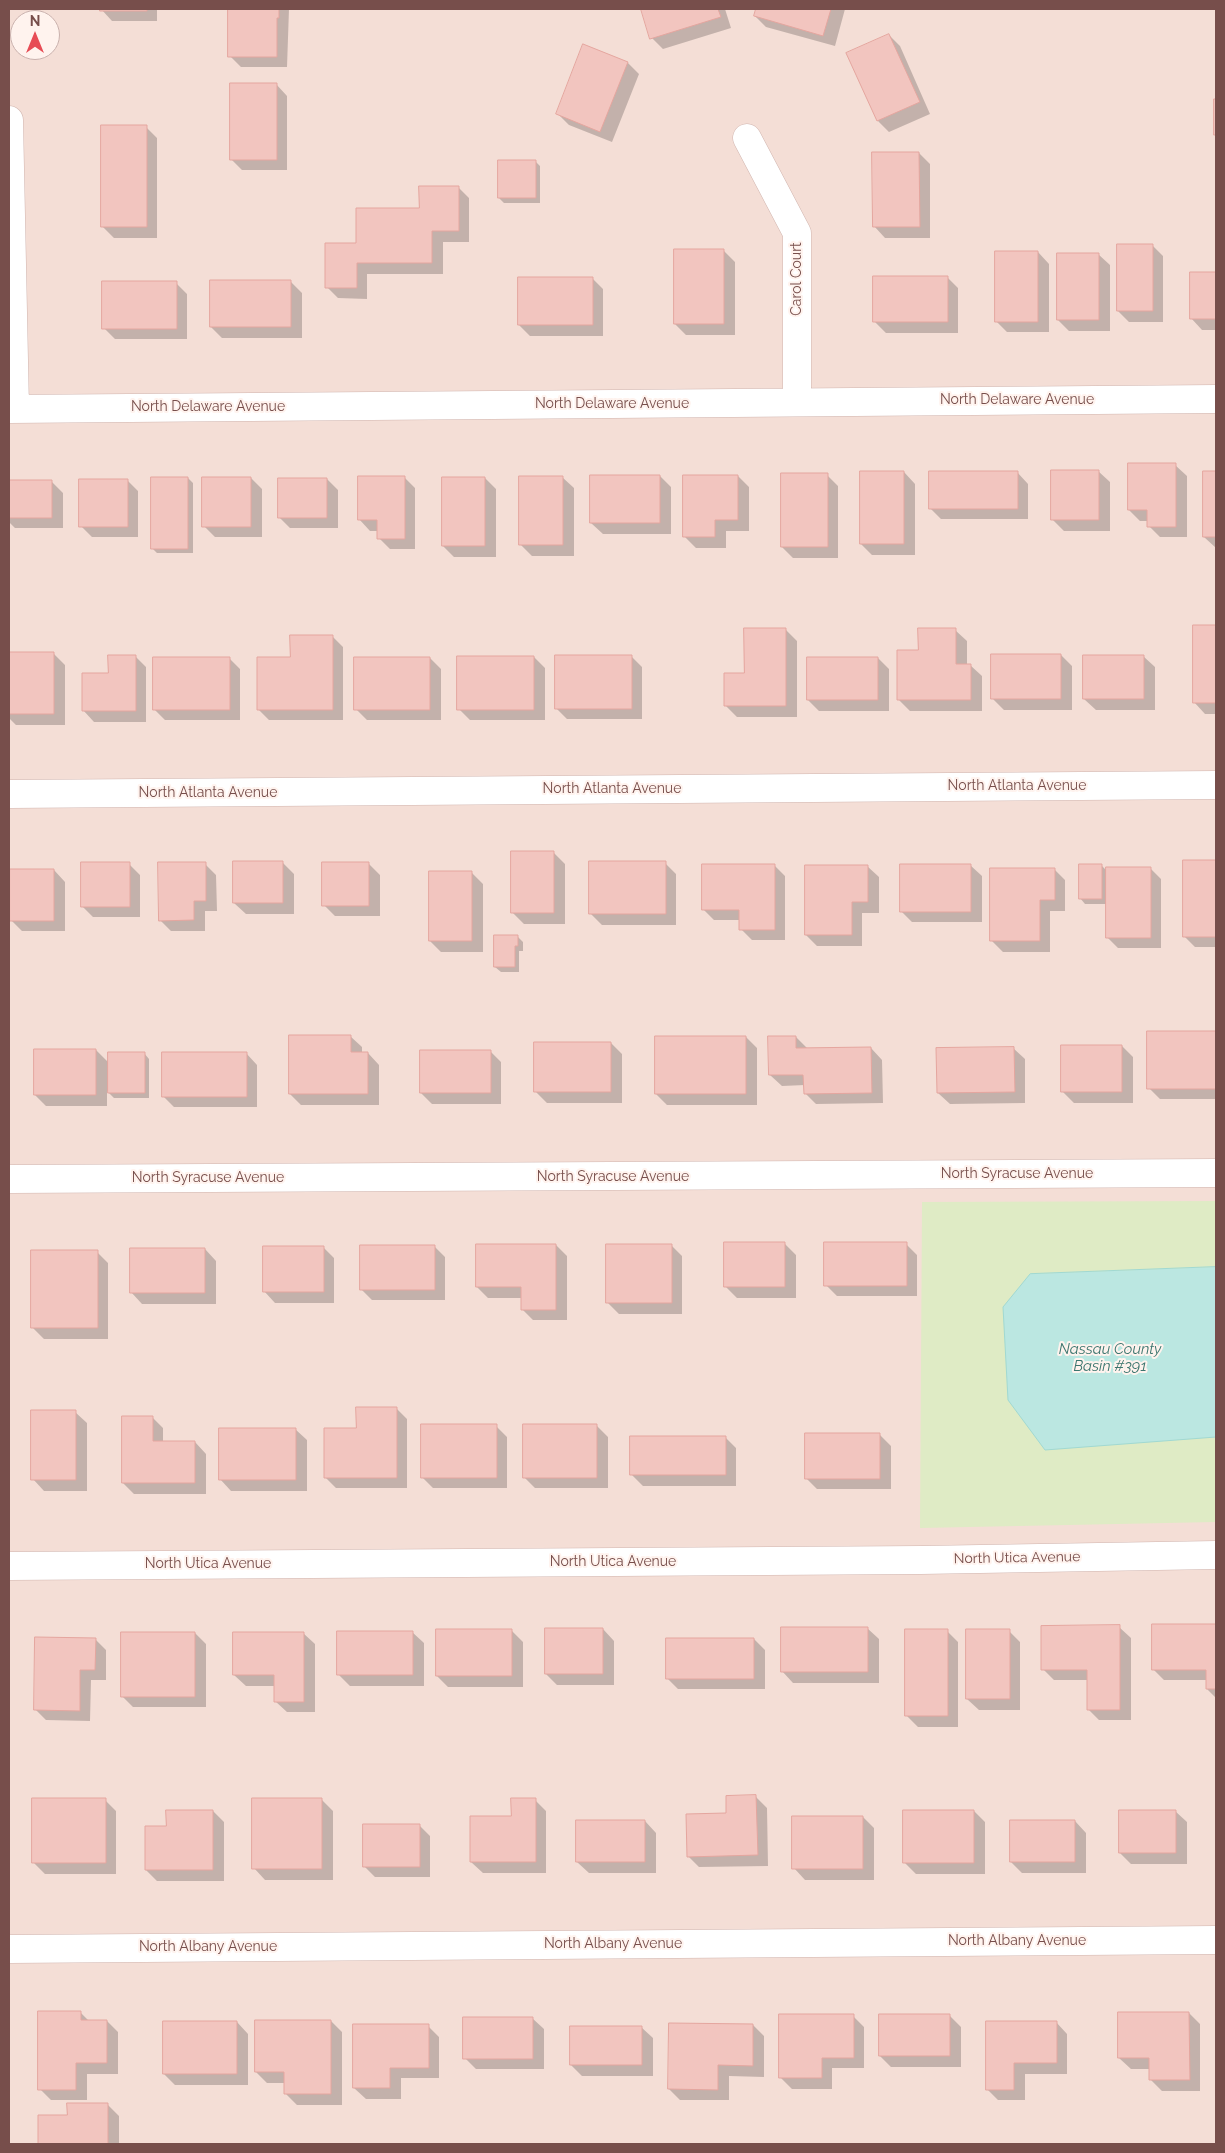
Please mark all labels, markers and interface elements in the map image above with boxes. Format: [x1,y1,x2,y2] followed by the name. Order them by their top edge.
[10,10,60,60] north arrow
[30,13,40,29] text: N
[789,242,805,316] street label: Carol Court
[940,392,1094,408] street label: North Delaware Avenue
[535,396,689,412] street label: North Delaware Avenue
[131,399,285,415] street label: North Delaware Avenue
[948,778,1086,794] street label: North Atlanta Avenue
[543,781,681,797] street label: North Atlanta Avenue
[139,785,277,801] street label: North Atlanta Avenue
[941,1166,1093,1182] street label: North Syracuse Avenue
[537,1169,689,1185] street label: North Syracuse Avenue
[132,1170,284,1186] street label: North Syracuse Avenue
[1059,1340,1161,1375] water label: Nassau County Basin #391
[954,1548,1080,1568] street label: North Utica Avenue
[550,1554,676,1570] street label: North Utica Avenue
[145,1556,271,1572] street label: North Utica Avenue
[948,1933,1086,1949] street label: North Albany Avenue
[544,1936,682,1952] street label: North Albany Avenue
[139,1939,277,1955] street label: North Albany Avenue

